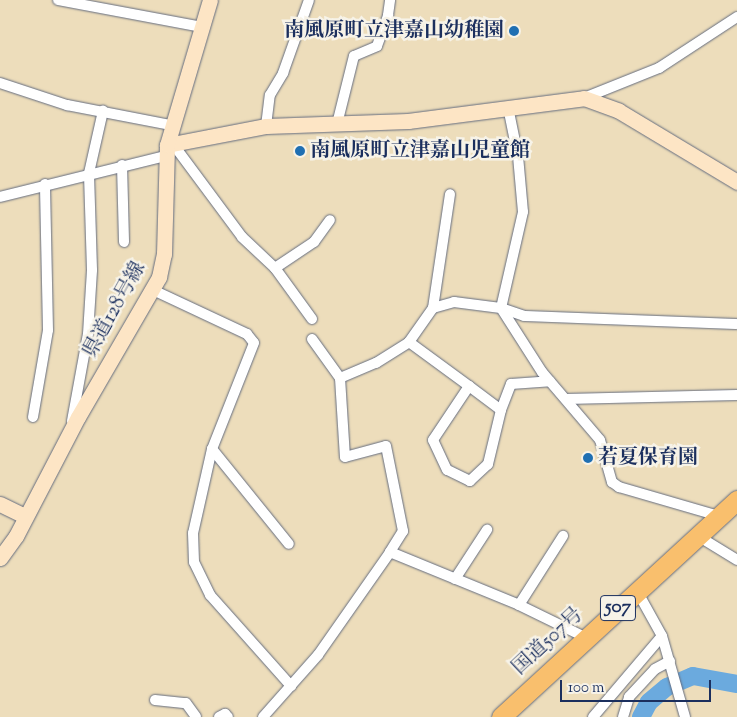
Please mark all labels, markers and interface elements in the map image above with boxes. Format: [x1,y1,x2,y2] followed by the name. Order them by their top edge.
[284,19,504,43] place label: 南風原町立津嘉山幼稚園
[508,25,520,37] marker: 南風原町立津嘉山幼稚園
[310,139,530,163] place label: 南風原町立津嘉山児童館
[294,145,306,157] marker: 南風原町立津嘉山児童館
[79,258,151,362] street label: 県道128号線
[598,446,698,470] place label: 若夏保育園
[582,452,594,464] marker: 若夏保育園
[599,592,637,624] road number: 507
[508,603,588,681] street label: 国道507号
[562,670,713,702] scale bar
[568,678,604,699] text: 100 m

